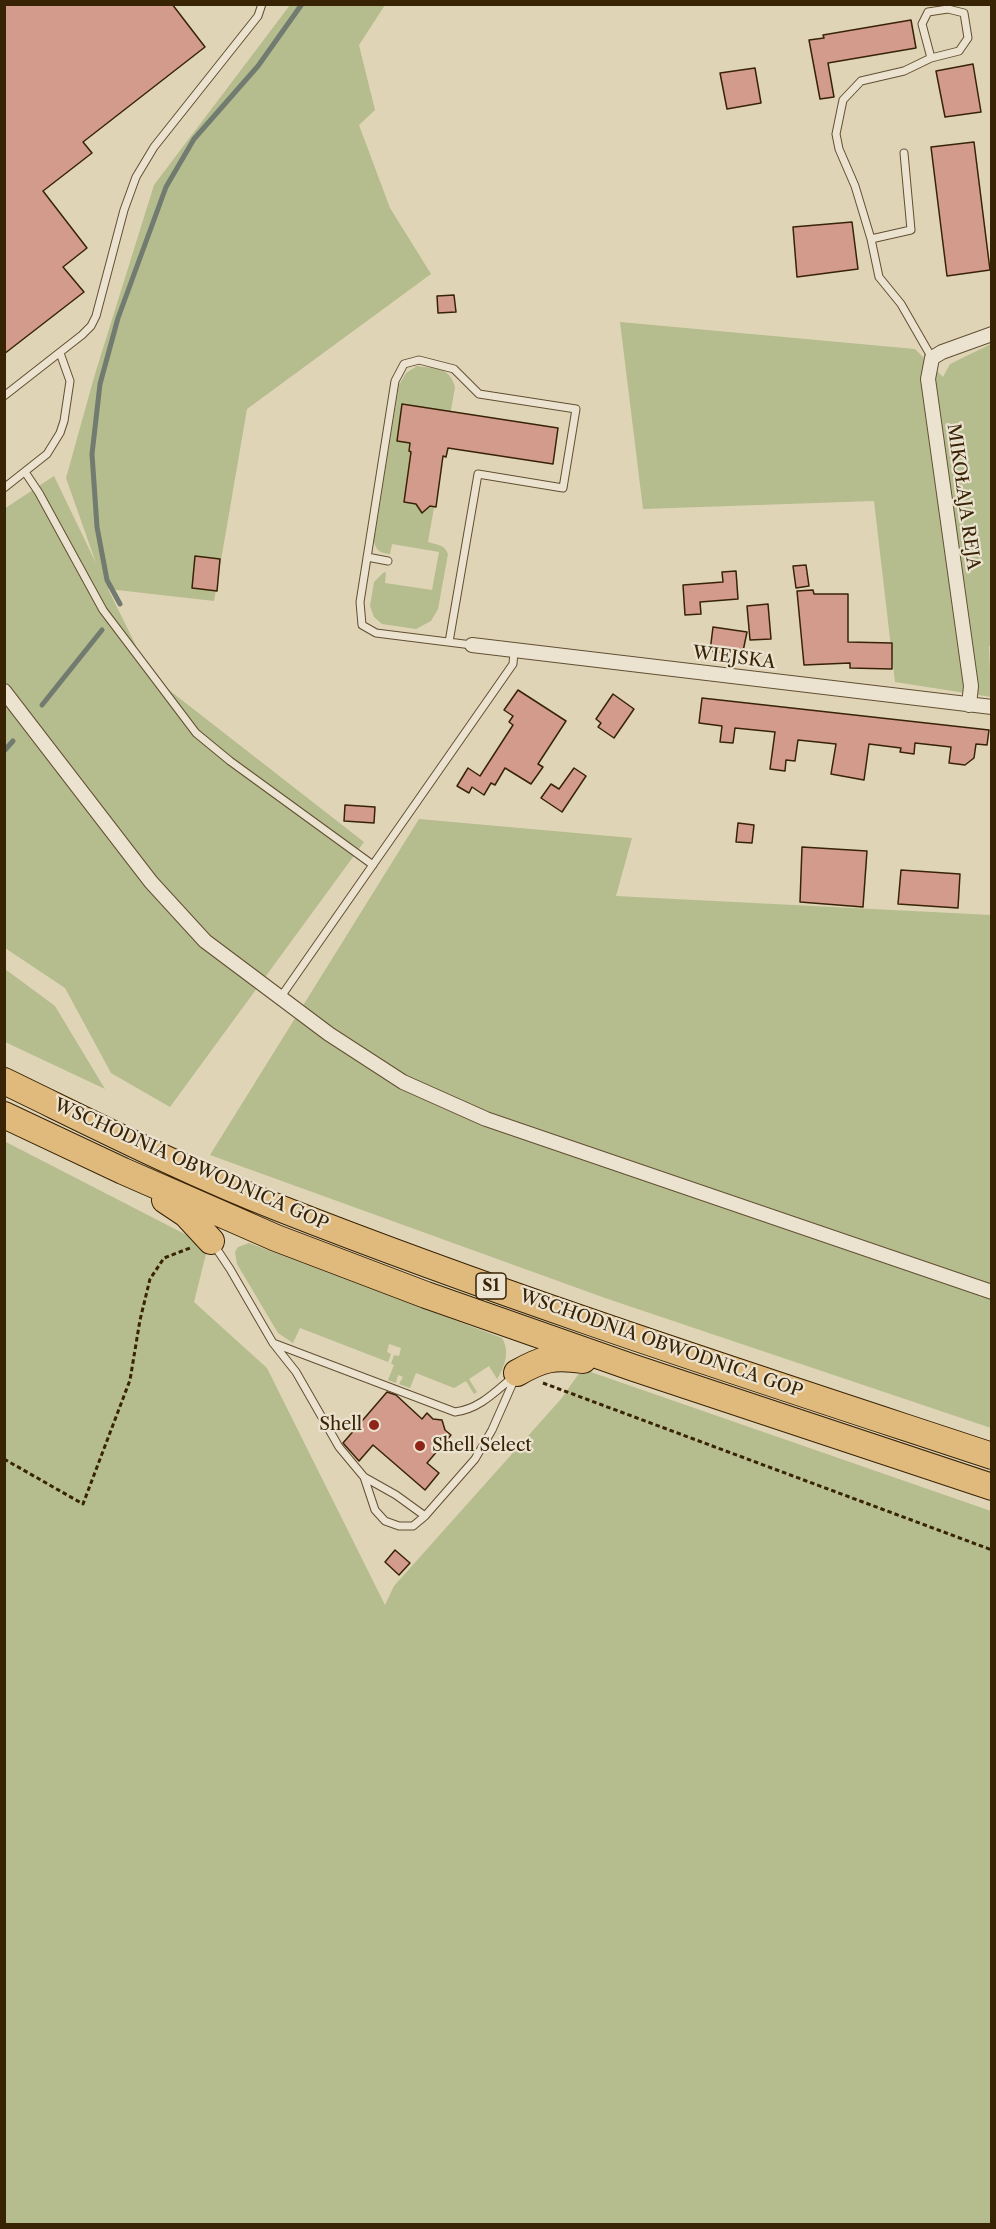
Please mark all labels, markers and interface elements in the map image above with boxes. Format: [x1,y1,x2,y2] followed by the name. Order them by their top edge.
[942,422,984,572] street label: MIKOŁAJA REJA
[691,642,777,674] street label: WIEJSKA
[50,1095,332,1235] street label: WSCHODNIA OBWODNICA GOP
[476,1273,506,1299] road number: S1
[517,1285,805,1403] street label: WSCHODNIA OBWODNICA GOP
[319,1414,362,1436] place label: Shell
[367,1418,381,1432] marker: Shell
[432,1435,532,1457] place label: Shell Select
[413,1439,427,1453] marker: Shell Select

